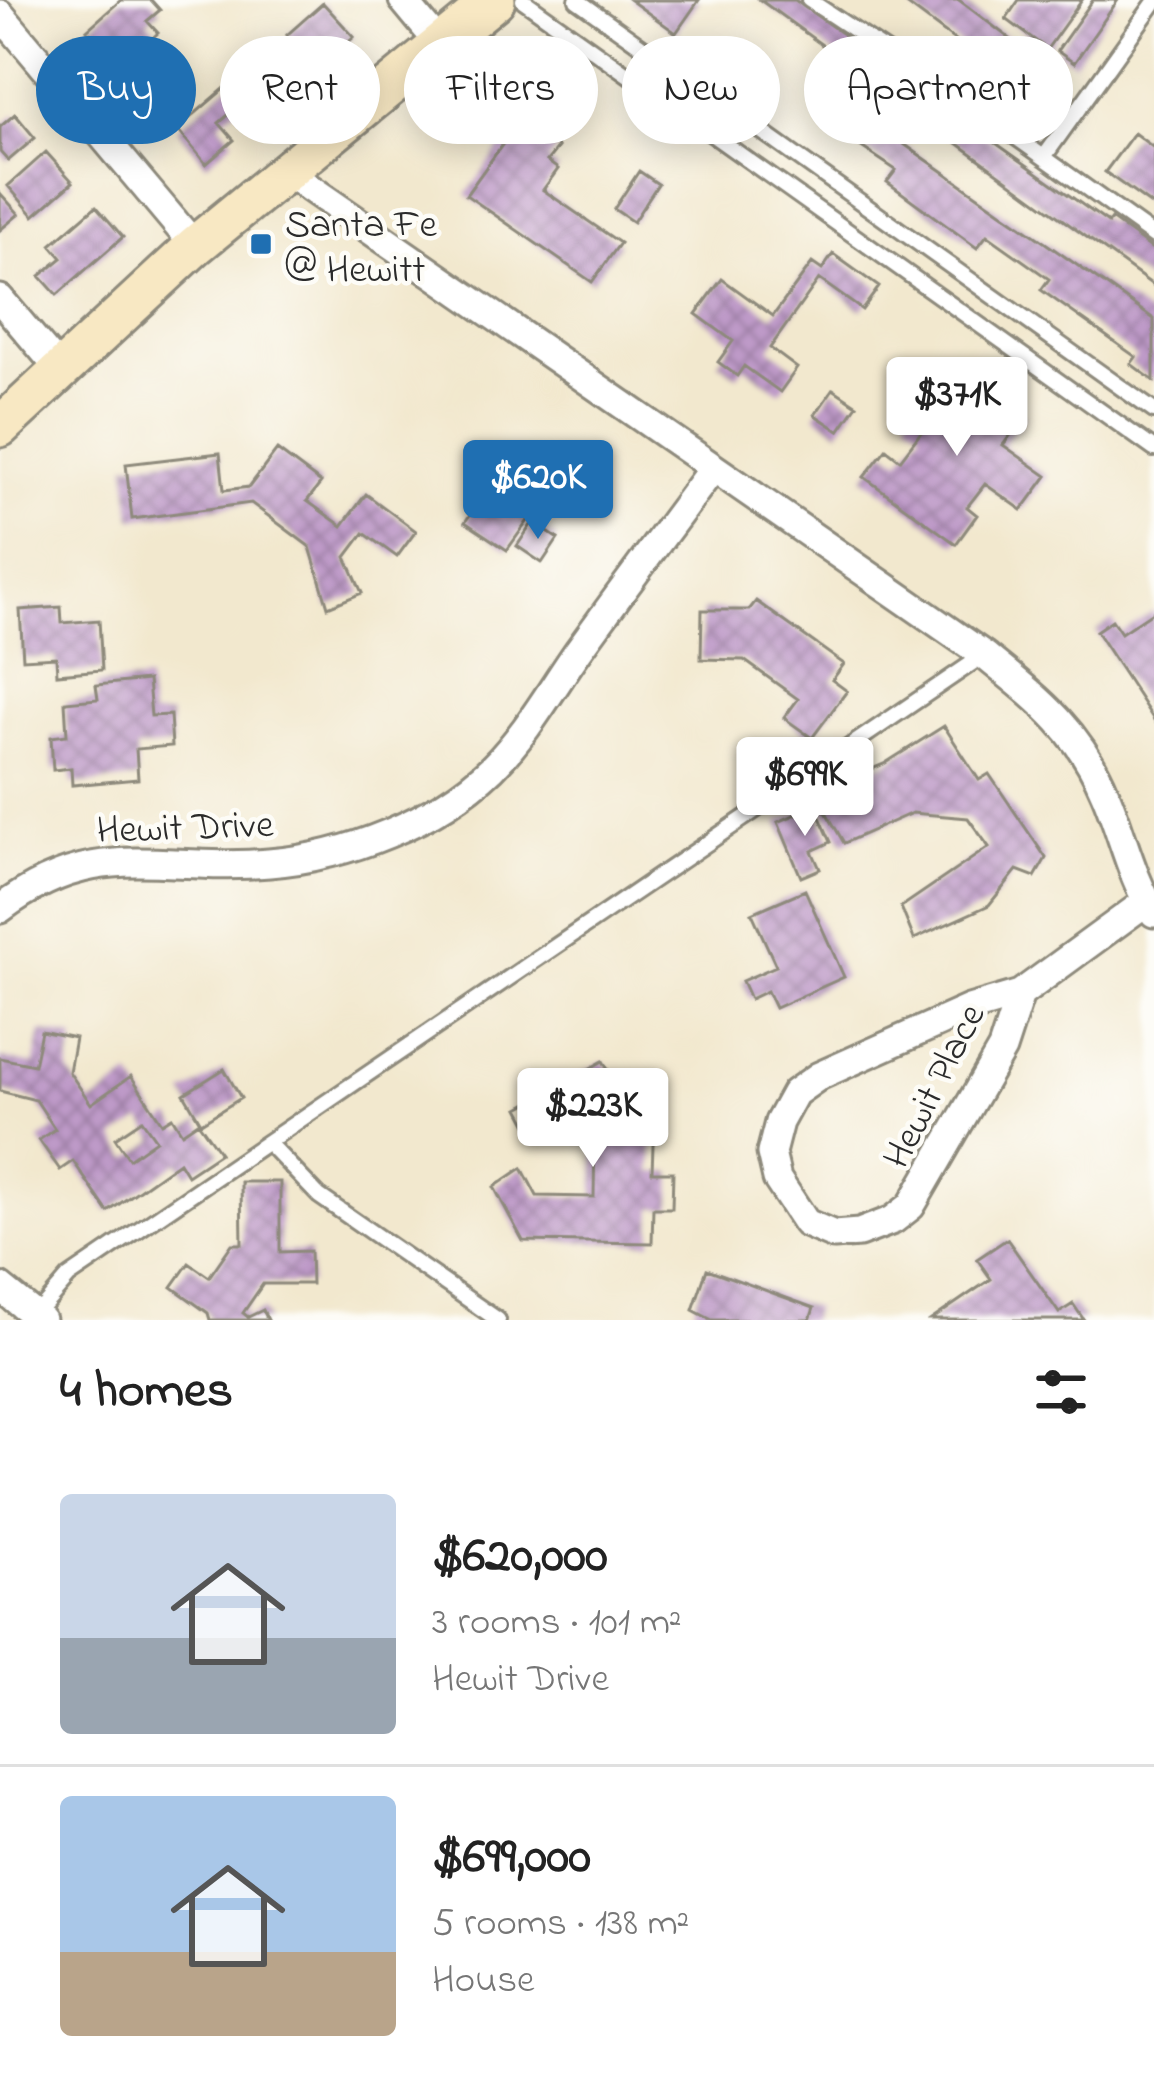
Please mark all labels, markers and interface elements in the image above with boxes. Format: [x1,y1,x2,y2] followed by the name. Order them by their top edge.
[36,36,196,144] chip: Buy
[220,36,380,144] chip: Rent
[404,36,598,144] chip: Filters
[622,36,780,144] chip: New
[804,36,1073,144] chip: Apartment
[285,198,438,300] place label: Santa Fe @ Hewitt
[248,231,274,257] marker: Santa Fe @ Hewitt
[873,357,1041,459] pin: $371K
[913,367,1001,424] text: $371K
[454,440,622,542] pin: $620K
[490,450,586,507] text: $620K
[721,737,889,839] pin: $699K
[763,747,847,804] text: $699K
[96,798,275,861] street label: Hewit Drive
[870,994,1002,1179] street label: Hewit Place
[509,1068,677,1170] pin: $223K
[544,1078,642,1135] text: $223K
[60,1355,233,1430] text: 4 homes
[1028,1359,1094,1425] icon: filters
[432,1520,608,1595] text: $620,000
[156,1542,300,1686] icon: home
[432,1595,682,1652] text: 3 rooms · 101 m²
[432,1652,609,1709] text: Hewit Drive
[432,1821,591,1896] text: $699,000
[156,1844,300,1988] icon: home
[432,1896,689,1953] text: 5 rooms · 138 m²
[432,1953,534,2010] text: House

